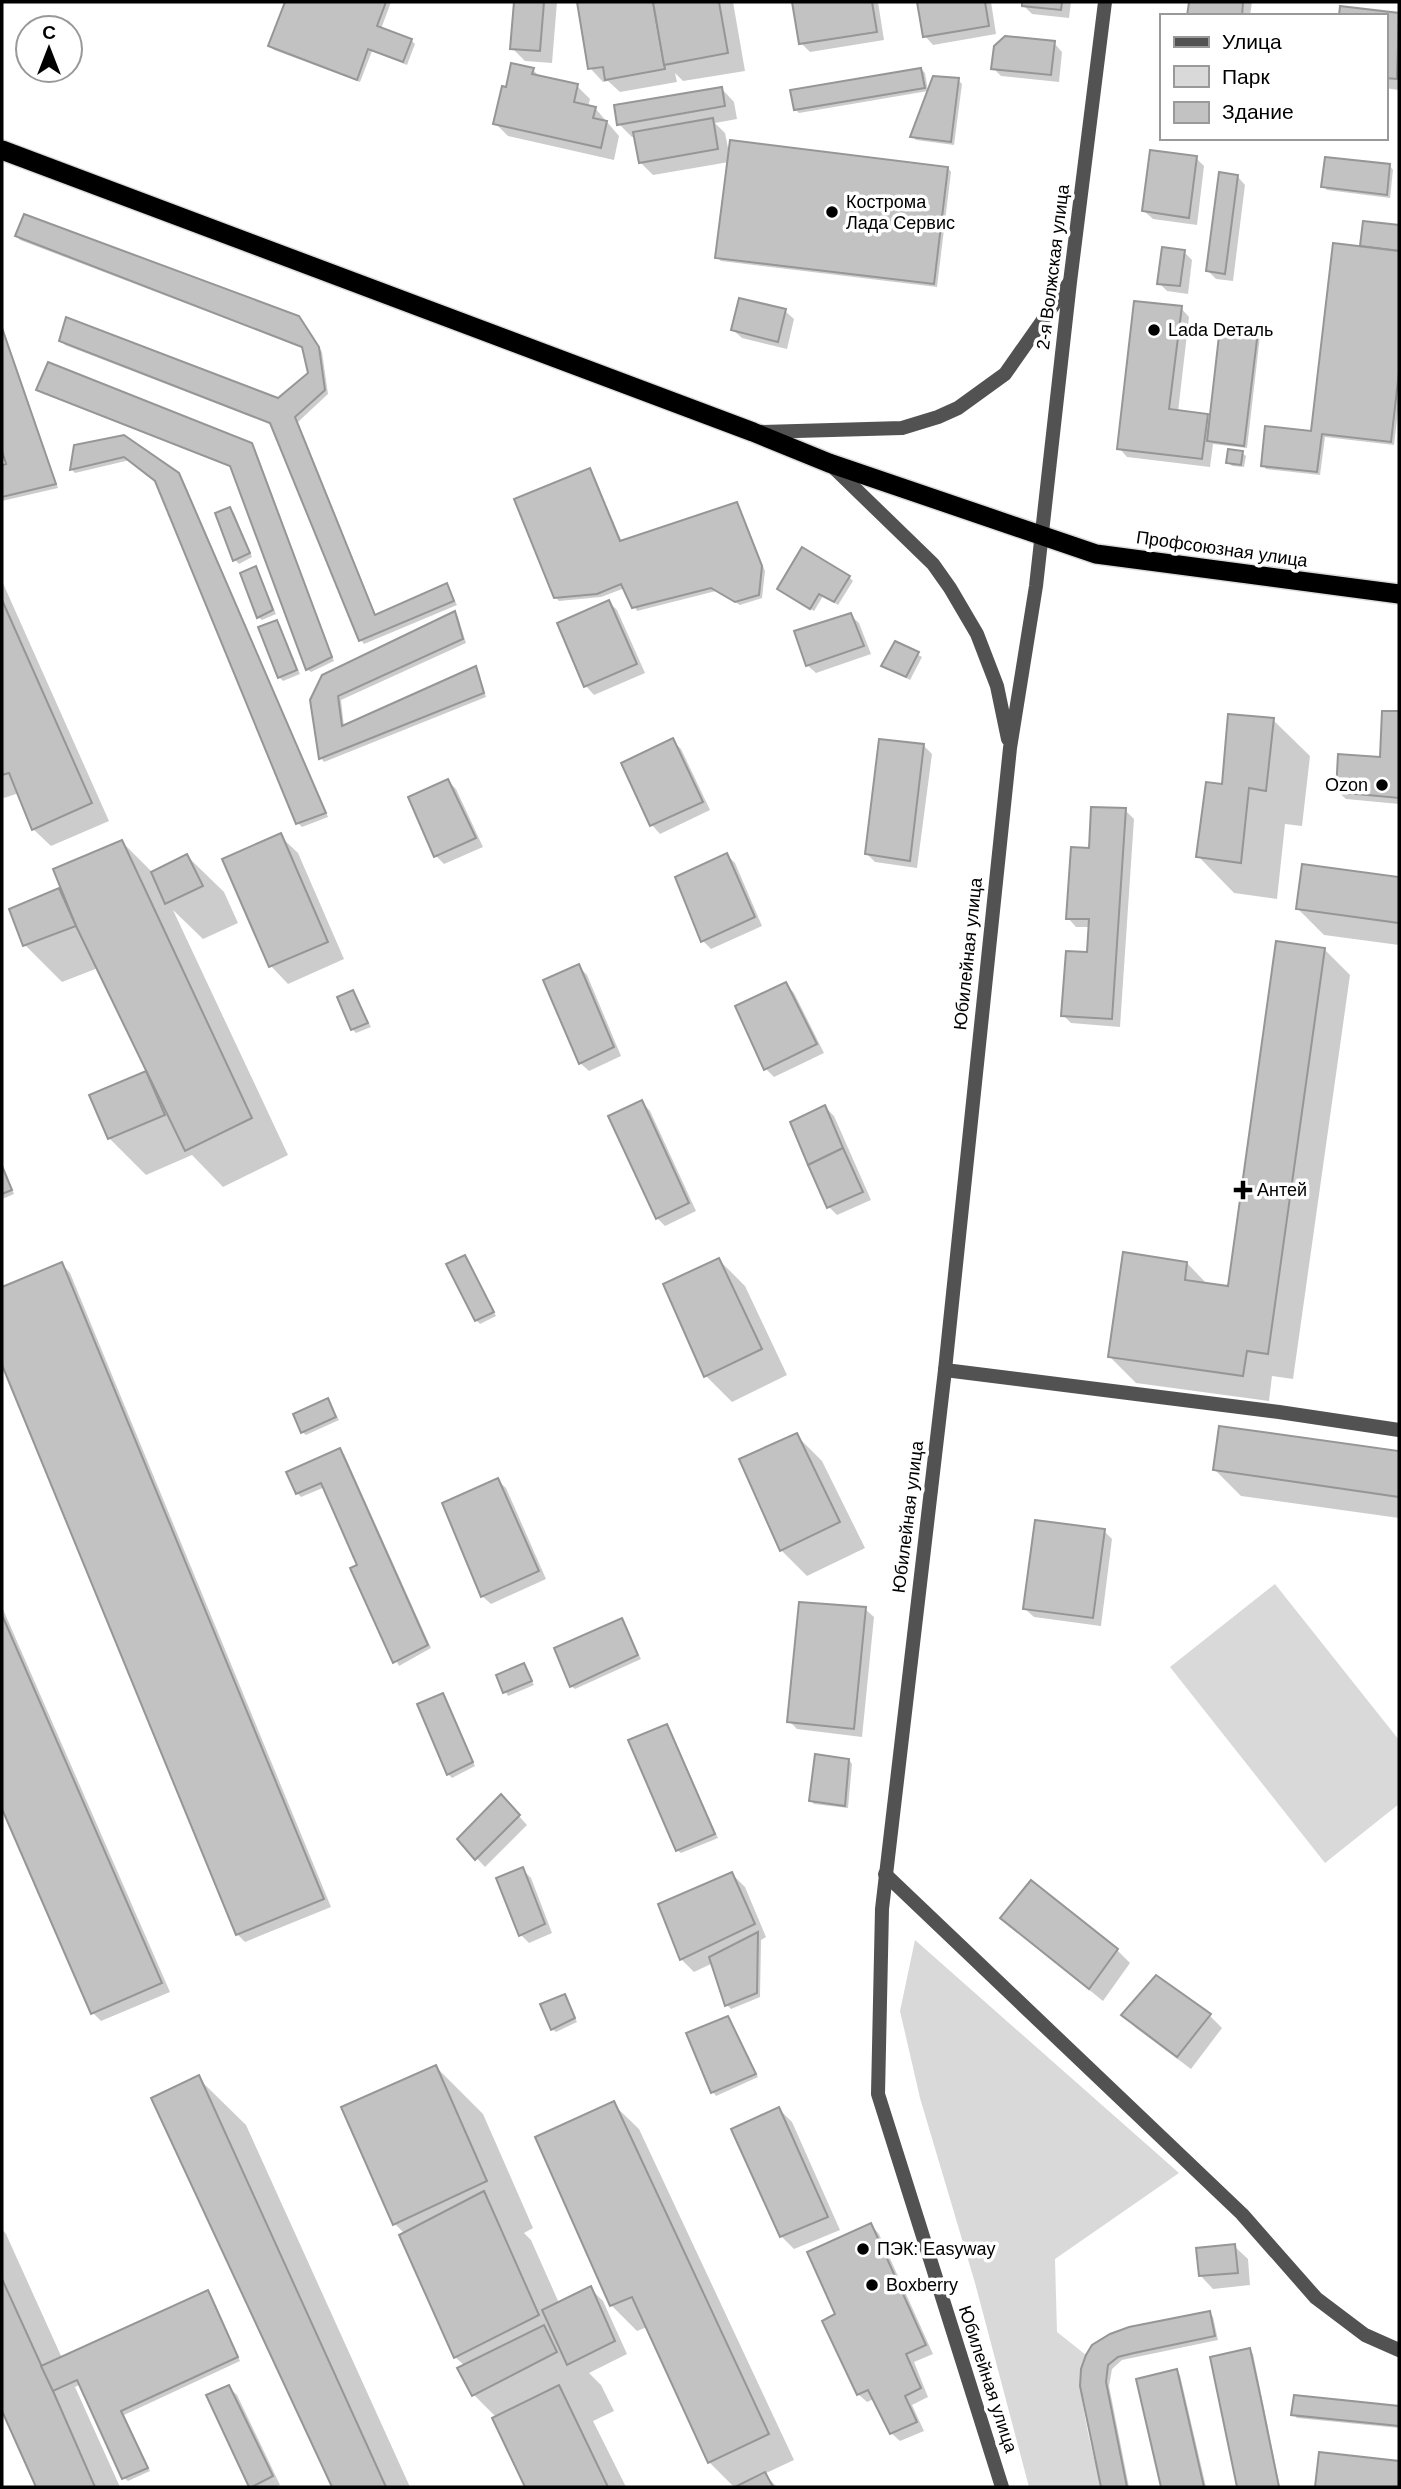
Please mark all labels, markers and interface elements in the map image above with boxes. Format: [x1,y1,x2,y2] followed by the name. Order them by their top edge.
[14,14,84,84] north arrow
[1160,14,1387,140] legend
[42,22,56,43] text: С
[1222,30,1282,53] text: Улица
[1222,65,1270,88] text: Парк
[1222,100,1294,123] text: Здание
[1033,182,1073,351] street label: 2-я Волжская улица
[846,192,955,233] place label: Кострома Лада Сервис
[824,204,840,220] marker: Кострома Лада Сервис
[1168,320,1273,340] place label: Lada Dеталь
[1146,322,1162,338] marker: Lada Dеталь
[1135,527,1310,571] street label: Профсоюзная улица
[1325,775,1368,795] place label: Ozon
[1374,777,1390,793] marker: Ozon
[950,876,986,1031] street label: Юбилейная улица
[1257,1180,1307,1200] place label: Антей
[1235,1182,1251,1198] marker: Антей
[889,1439,927,1594] street label: Юбилейная улица
[877,2239,995,2259] place label: ПЭК: Easyway
[855,2241,871,2257] marker: ПЭК: Easyway
[886,2275,958,2295] place label: Boxberry
[864,2277,880,2293] marker: Boxberry
[955,2303,1022,2456] street label: Юбилейная улица

